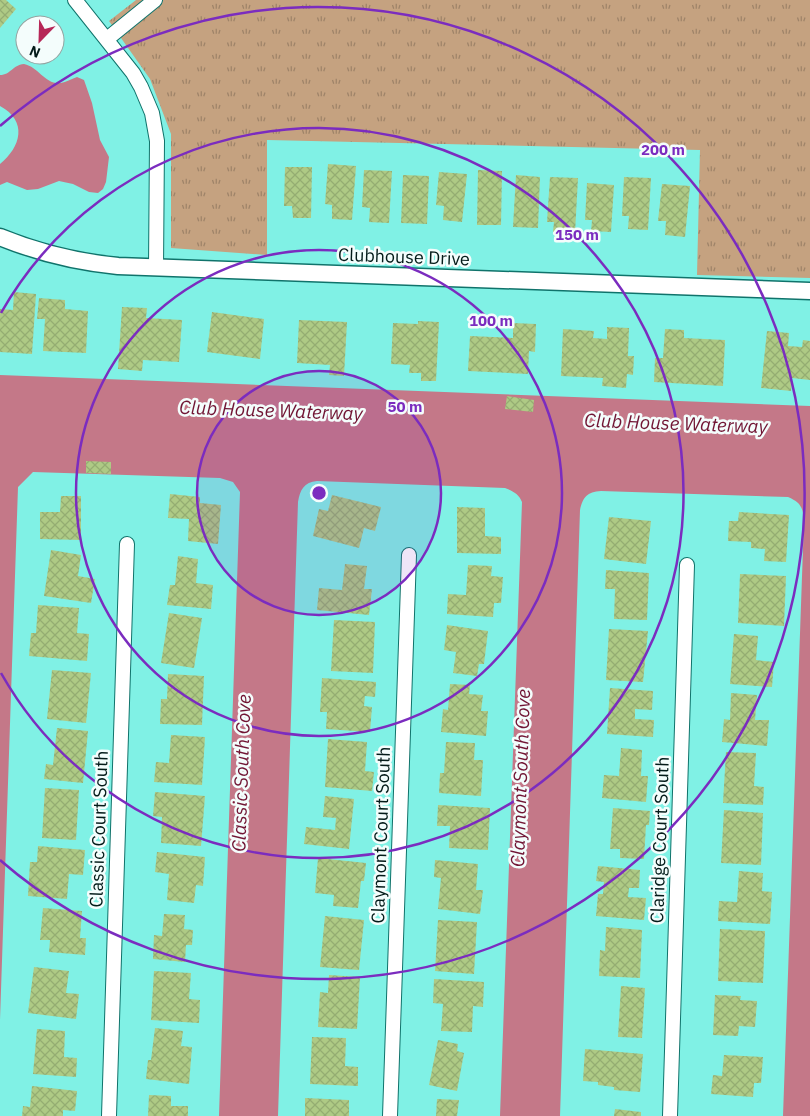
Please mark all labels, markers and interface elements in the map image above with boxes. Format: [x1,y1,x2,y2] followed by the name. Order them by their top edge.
[15,15,65,65] north arrow
[27,42,43,62] text: N
[641,140,685,159] text: 200 m
[555,225,599,244] text: 150 m
[338,243,470,270] street label: Clubhouse Drive
[469,311,513,330] text: 100 m
[179,395,364,425] water label: Club House Waterway
[388,397,422,416] text: 50 m
[584,408,769,438] water label: Club House Waterway
[310,484,328,502] centre of rings
[505,688,535,867] water label: Claymont South Cove
[226,694,256,852] water label: Classic South Cove
[366,746,395,924] street label: Claymont Court South
[84,750,113,908] street label: Classic Court South
[645,756,674,924] street label: Claridge Court South

